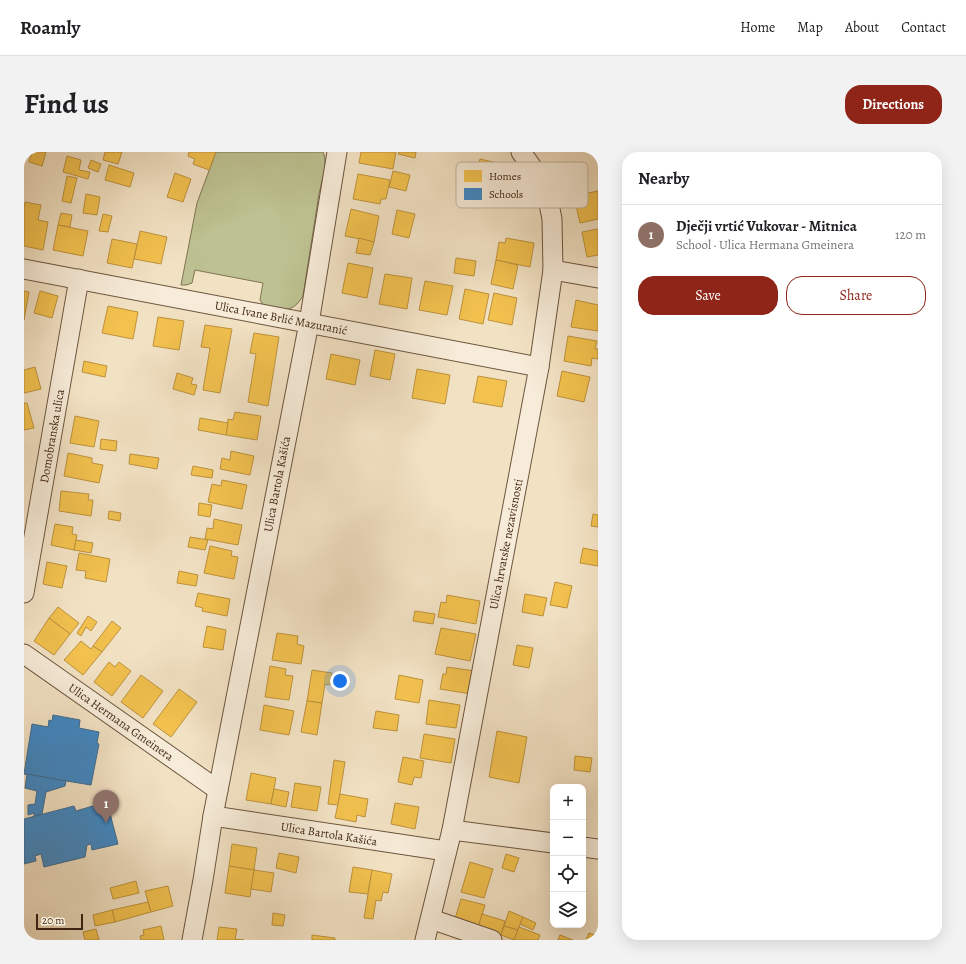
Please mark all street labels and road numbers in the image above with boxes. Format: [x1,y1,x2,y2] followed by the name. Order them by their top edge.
[213,297,349,339] street label: Ulica Ivane Brlić Mazuranić
[36,387,68,484] street label: Domobranska ulica
[260,434,294,533] street label: Ulica Bartola Kašića
[485,477,527,611] street label: Ulica hrvatske nezavisnosti
[65,680,177,765] street label: Ulica Hermana Gmeinera
[280,818,379,850] street label: Ulica Bartola Kašića

